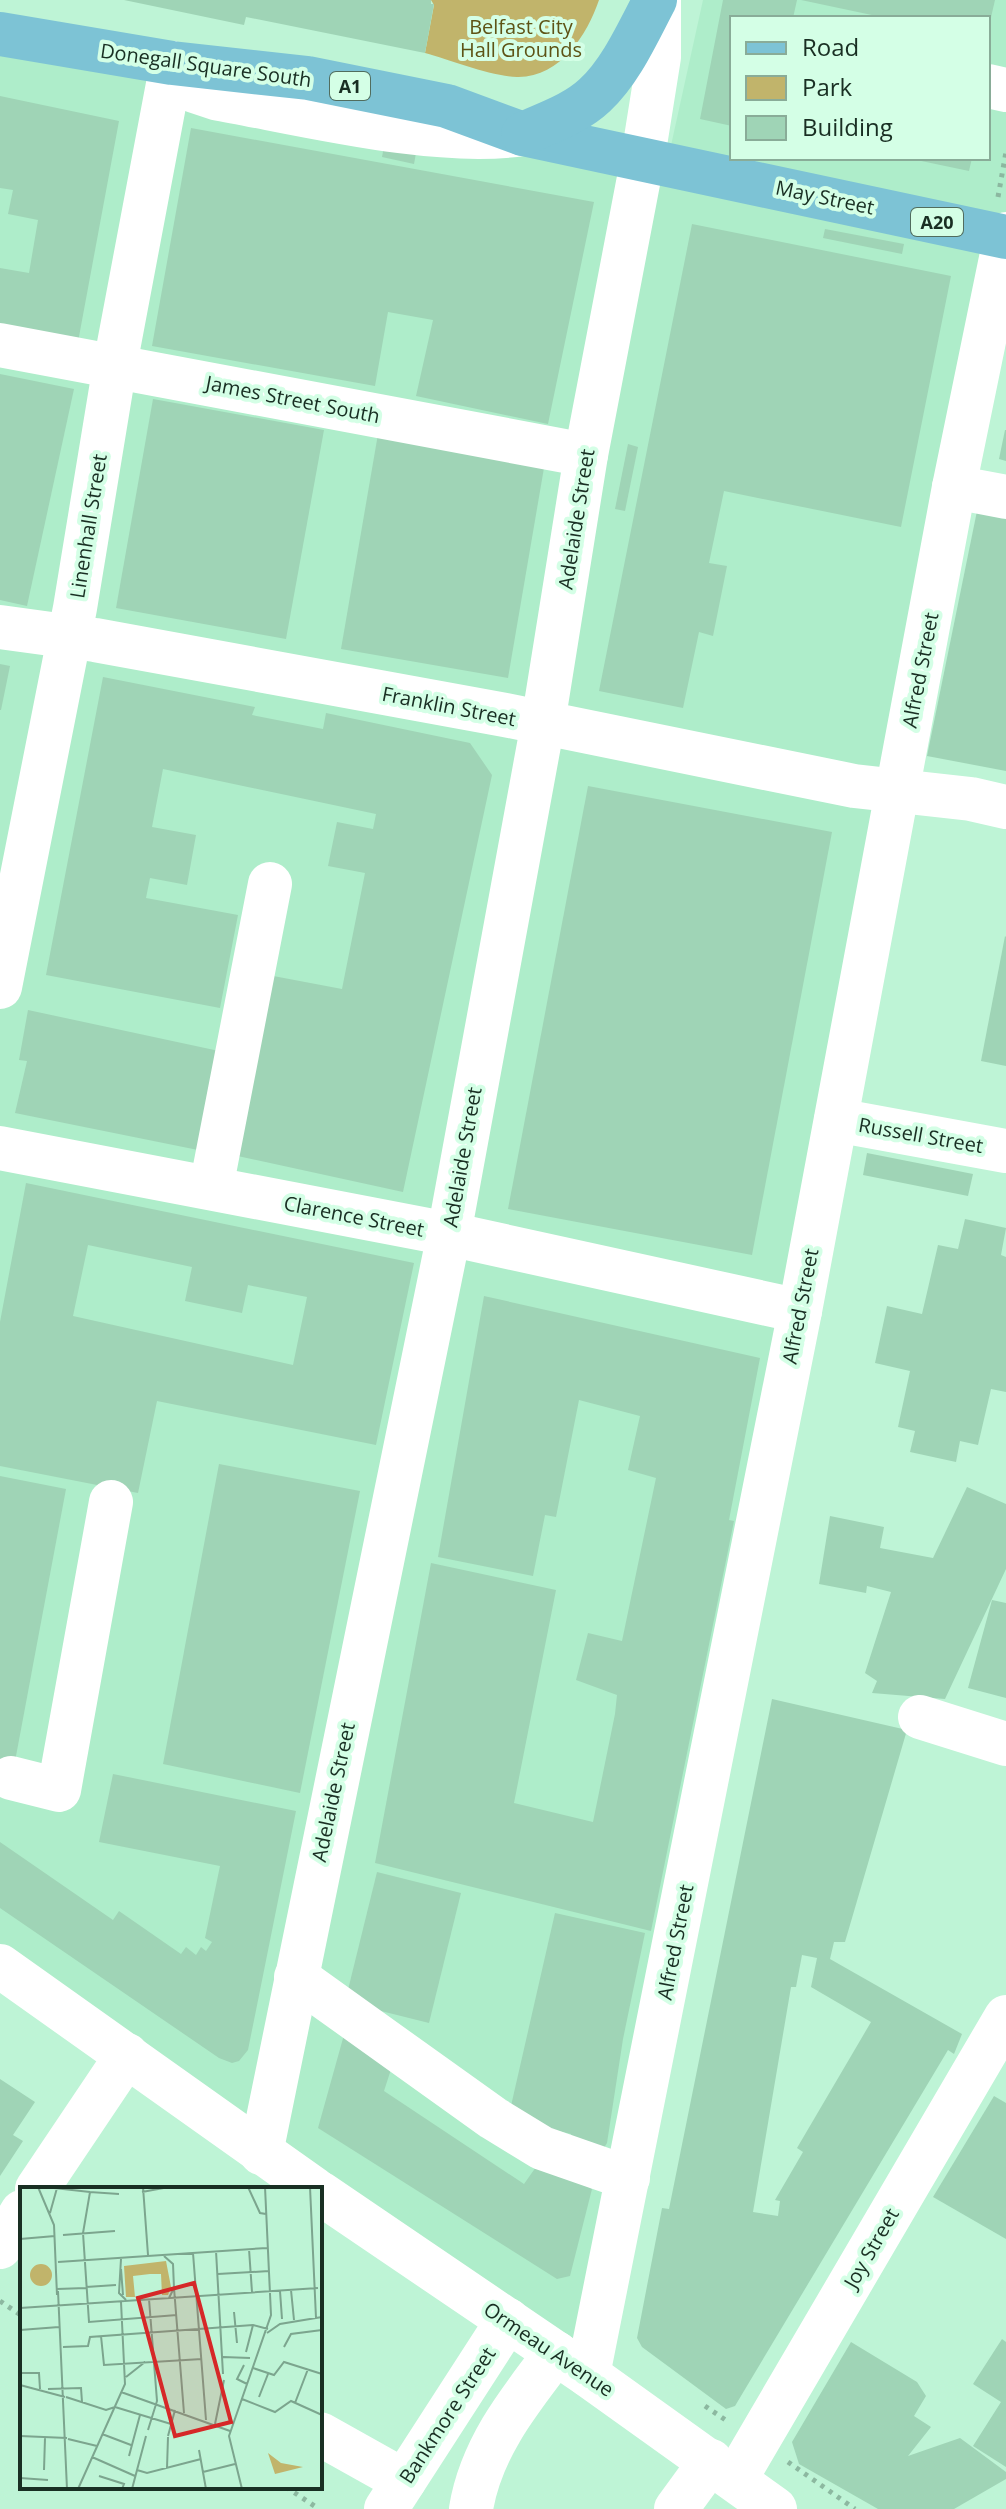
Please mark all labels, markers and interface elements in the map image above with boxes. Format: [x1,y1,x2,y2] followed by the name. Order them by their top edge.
[460,13,582,63] park label: Belfast City Hall Grounds
[730,16,990,160] legend
[802,30,859,63] text: Road
[99,37,313,93] street label: Donegall Square South
[802,70,853,103] text: Park
[330,72,370,100] road number: A1
[802,110,893,143] text: Building
[773,173,877,221] street label: May Street
[911,208,963,236] road number: A20
[202,369,382,429] street label: James Street South
[552,447,600,591] street label: Adelaide Street
[63,452,113,600] street label: Linenhall Street
[896,610,944,730] street label: Alfred Street
[380,680,518,732] street label: Franklin Street
[436,1085,488,1229] street label: Adelaide Street
[857,1111,985,1159] street label: Russell Street
[282,1189,426,1243] street label: Clarence Street
[776,1246,824,1366] street label: Alfred Street
[305,1720,361,1864] street label: Adelaide Street
[651,1882,699,2002] street label: Alfred Street
[20,2187,322,2489] inset map
[836,2203,905,2295] street label: Joy Street
[479,2295,619,2403] street label: Ormeau Avenue
[393,2341,501,2489] street label: Bankmore Street

